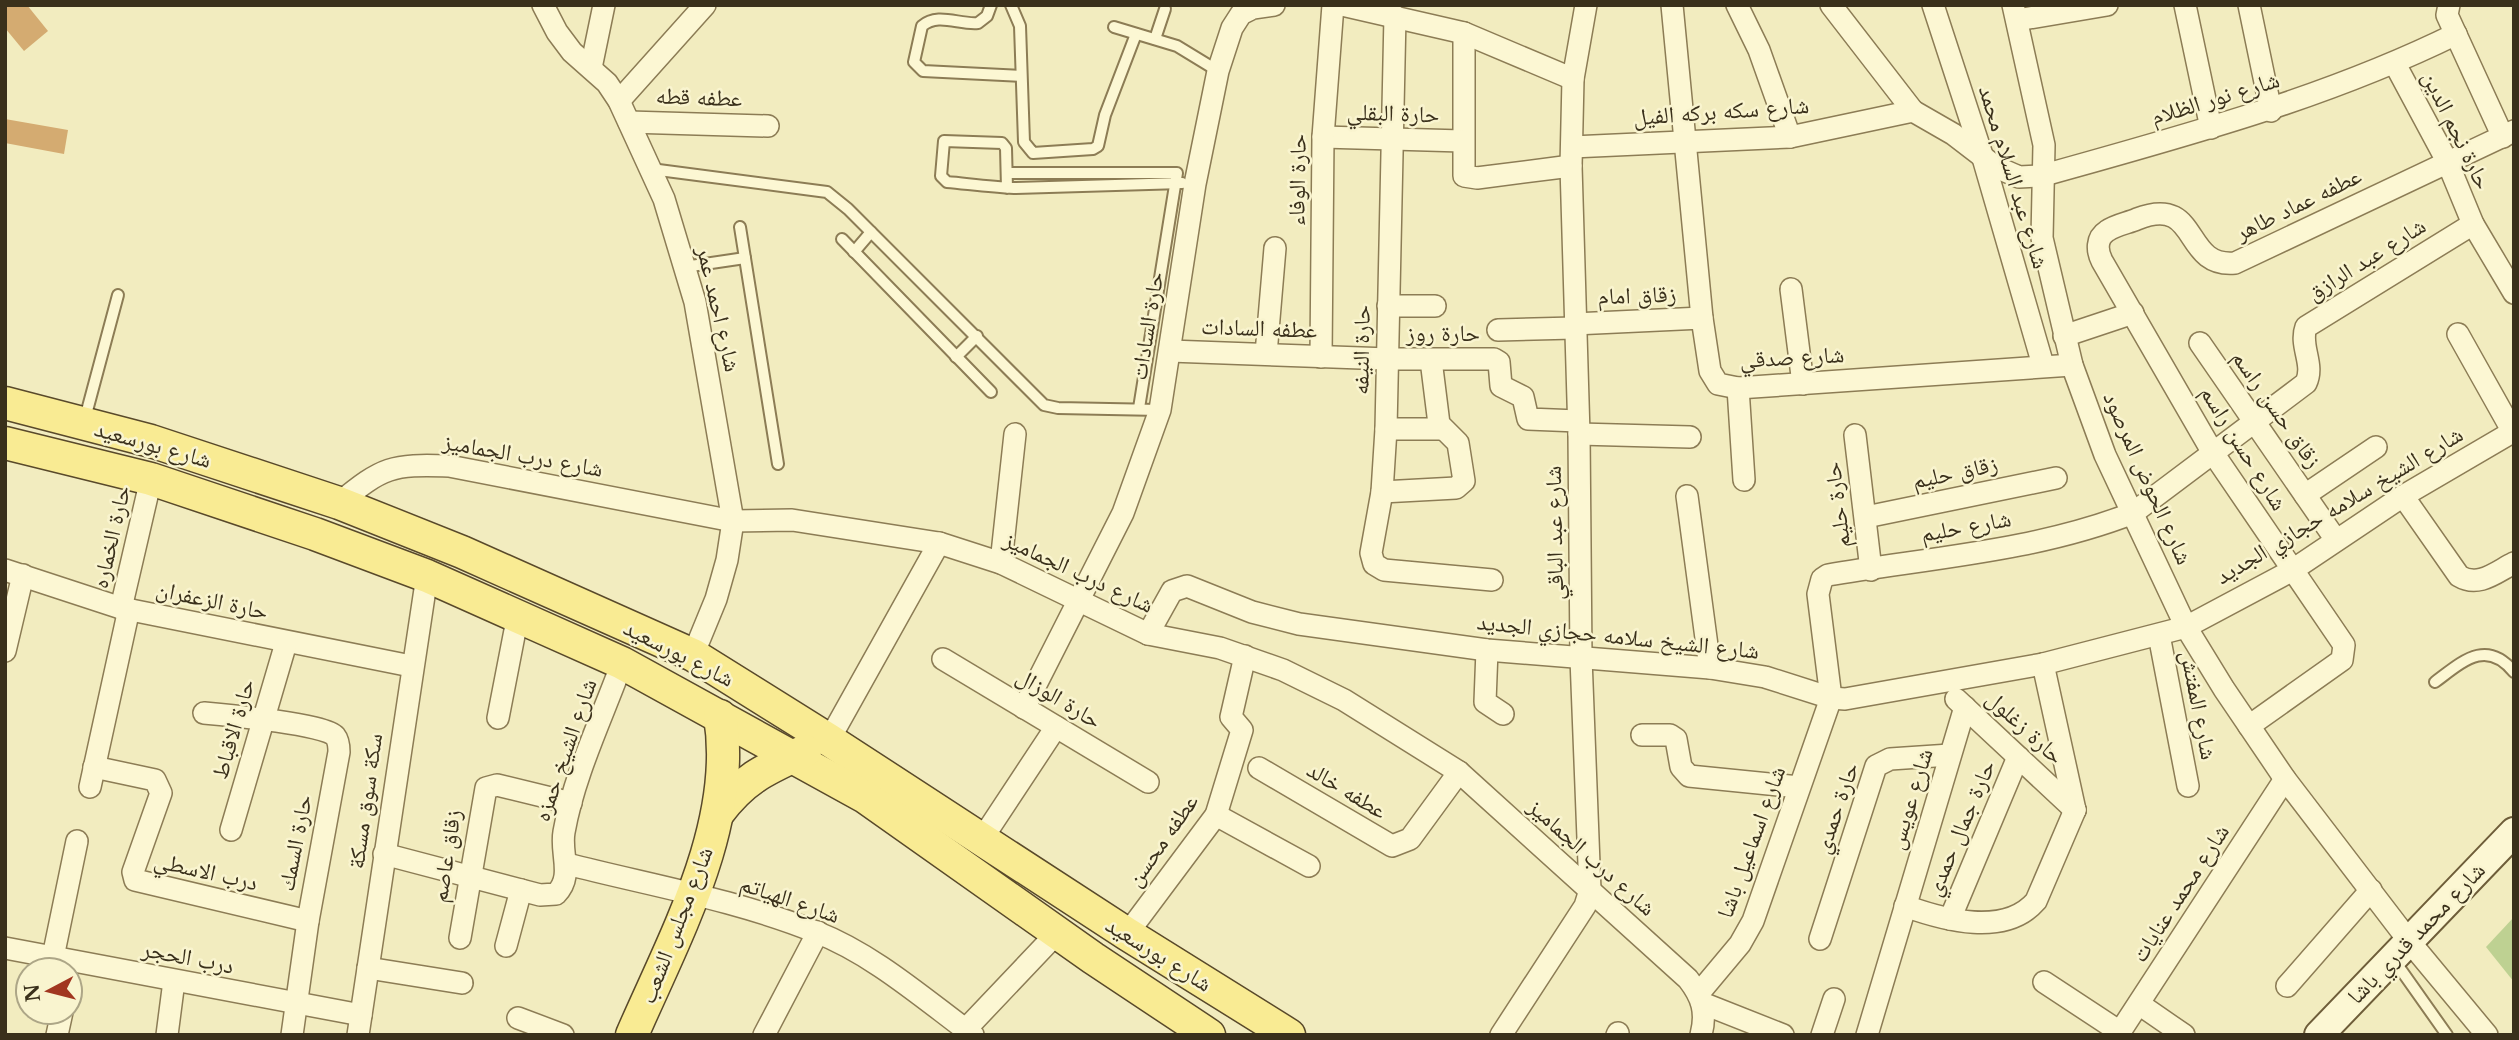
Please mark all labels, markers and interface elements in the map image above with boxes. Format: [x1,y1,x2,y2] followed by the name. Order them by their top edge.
[2147,65,2283,133] street label: شارع نور الظلام
[2414,66,2498,195] street label: حارة نجم الدين
[655,81,743,113] street label: عطفه قطه
[1971,82,2055,272] street label: شارع عبد السلام محمد
[1632,91,1810,132] street label: شارع سكه بركه الفيل
[1346,97,1440,133] street label: حارة البقلي
[1282,134,1312,226] street label: حارة الوفاء
[2229,161,2366,247] street label: عطفه عماد طاهر
[2301,211,2431,308] street label: شارع عبد الرازق
[690,243,747,375] street label: شارع احمد عمر
[1125,270,1169,382] street label: حارة السادات
[1597,280,1677,312] street label: زقاق امام
[1346,305,1376,395] street label: حارة النيفه
[1200,312,1318,344] street label: عطفه السادات
[1405,319,1480,347] street label: حارة روز
[1739,340,1845,379] street label: شارع صدقي
[2224,345,2328,474] street label: زقاق حسن راسم
[2193,380,2293,517] street label: شارع حسن راسم
[2096,387,2199,569] street label: شارع الحوض المرصود
[91,414,215,475] street label: شارع بورسعيد
[2210,420,2470,594] street label: شارع الشيخ سلامه حجازي الجديد
[440,427,605,484] street label: شارع درب الجماميز
[1910,449,2001,497] street label: زقاق حليم
[1818,460,1858,549] street label: حارة حليم
[1539,465,1574,600] street label: شارع عبد الباقي
[86,483,136,591] street label: حارة الخماره
[1919,504,2014,550] street label: شارع حليم
[998,525,1158,620] street label: شارع درب الجماميز
[153,574,271,626] street label: حارة الزعفران
[1475,607,1760,670] street label: شارع الشيخ سلامه حجازي الجديد
[619,613,739,694] street label: شارع بورسعيد
[2174,648,2223,762] street label: شارع المفتش
[1011,662,1107,734] street label: حارة الوزال
[528,675,603,825] street label: شارع الشيخ حمزه
[205,676,261,782] street label: حارة الاقباط
[1980,684,2070,770] street label: حارة زغلول
[342,731,388,871] street label: سكة سوق مسكة
[1881,745,1940,853] street label: شارع عويس
[1302,755,1392,825] street label: عطفه خالد
[1919,756,2006,902] street label: حارة جمال حمدي
[1807,759,1869,859] street label: حارة حمدي
[1711,762,1792,922] street label: شارع اسماعيل باشا
[1120,788,1204,892] street label: عطفه محسن
[1521,792,1662,922] street label: شارع درب الجماميز
[272,793,318,893] street label: حارة السمك
[425,808,469,905] street label: زقاق عاصم
[2125,819,2236,968] street label: شارع محمد عنايات
[633,843,720,1008] street label: شارع مجلس الشعب
[150,845,261,901] street label: درب الاسطي
[2341,856,2494,1013] street label: شارع محمد قدري باشا
[736,869,844,931] street label: شارع الهياتم
[1100,910,1217,999] street label: شارع بورسعيد
[139,934,236,980] street label: درب الحجر
[14,956,84,1026] north arrow
[20,983,45,1003] text: N

